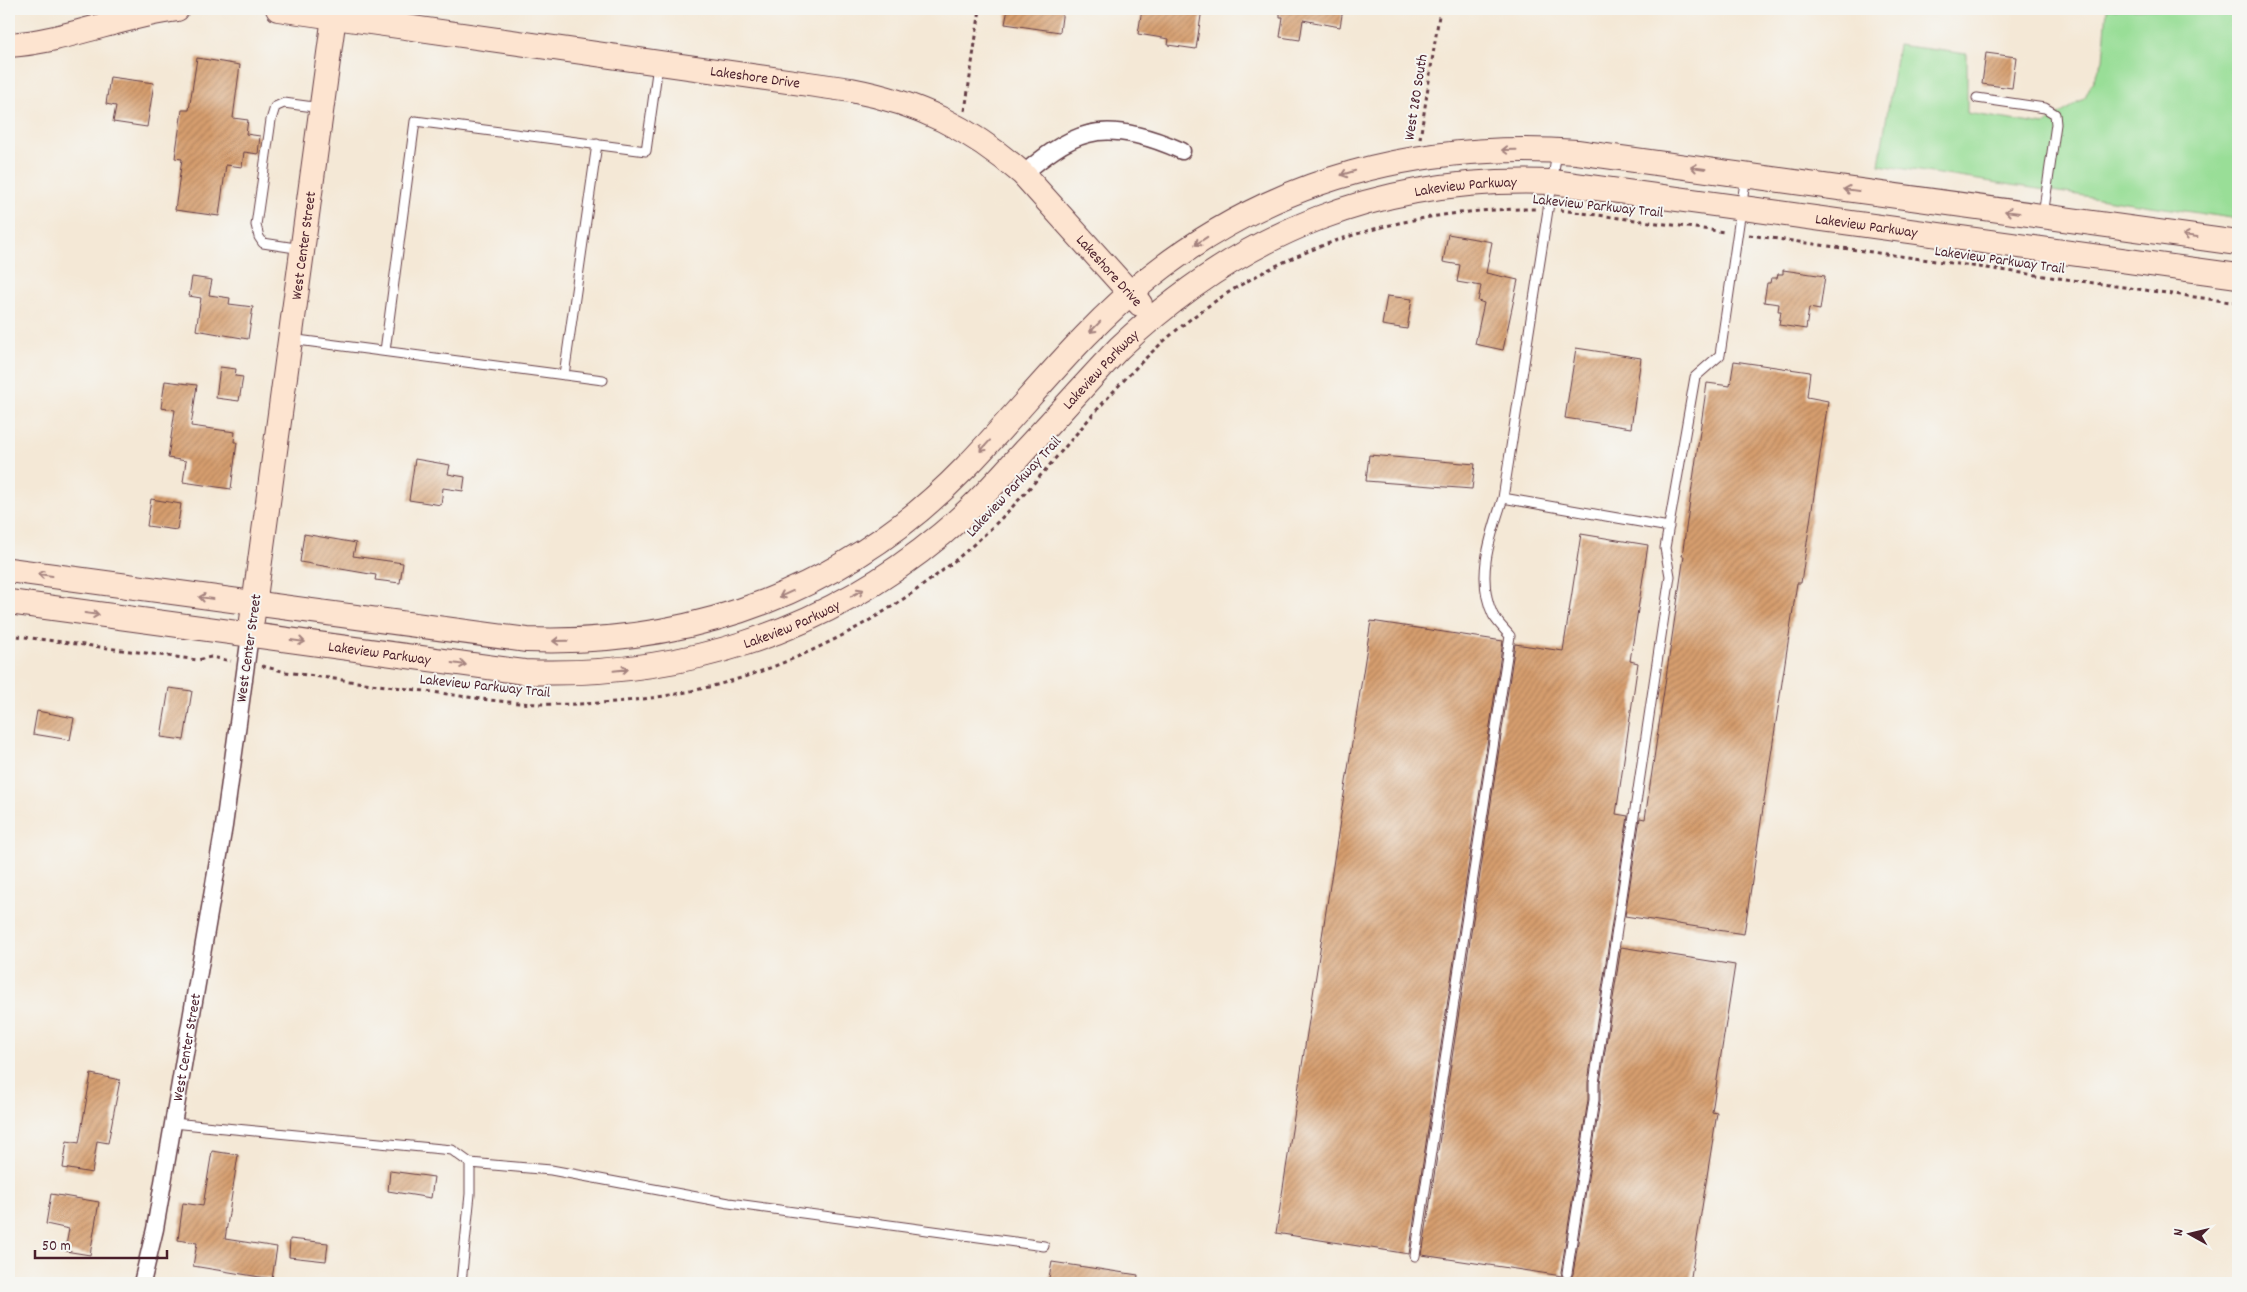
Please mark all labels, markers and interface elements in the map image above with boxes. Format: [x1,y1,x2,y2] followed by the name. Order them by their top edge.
[1399,53,1435,142] street label: West 280 South
[709,61,802,96] street label: Lakeshore Drive
[1501,145,1517,154] one-way arrow
[1690,163,1706,173] one-way arrow
[1341,169,1357,179] one-way arrow
[1413,172,1518,204] street label: Lakeview Parkway
[1843,184,1859,194] one-way arrow
[1531,189,1665,225] street label: Lakeview Parkway Trail
[287,190,323,301] street label: West Center Street
[2004,207,2020,217] one-way arrow
[1814,209,1920,245] street label: Lakeview Parkway
[1070,231,1147,313] street label: Lakeshore Drive
[2182,231,2198,241] one-way arrow
[1194,235,1208,246] one-way arrow
[1933,241,2067,281] street label: Lakeview Parkway Trail
[1089,320,1101,333] one-way arrow
[1058,325,1146,415] street label: Lakeview Parkway
[962,432,1068,543] street label: Lakeview Parkway Trail
[979,440,991,453] one-way arrow
[37,570,53,580] one-way arrow
[849,588,864,598] one-way arrow
[779,589,794,599] one-way arrow
[232,592,269,704] street label: West Center Street
[198,593,214,603] one-way arrow
[741,595,845,656] street label: Lakeview Parkway
[83,609,99,619] one-way arrow
[290,636,306,646] one-way arrow
[552,636,568,646] one-way arrow
[327,637,433,672] street label: Lakeview Parkway
[451,659,467,669] one-way arrow
[613,665,629,675] one-way arrow
[418,669,552,705] street label: Lakeview Parkway Trail
[168,991,208,1103] street label: West Center Street
[2164,1210,2214,1260] north arrow
[35,1227,168,1259] scale bar
[2169,1228,2190,1237] text: N
[42,1236,71,1258] text: 50 m

